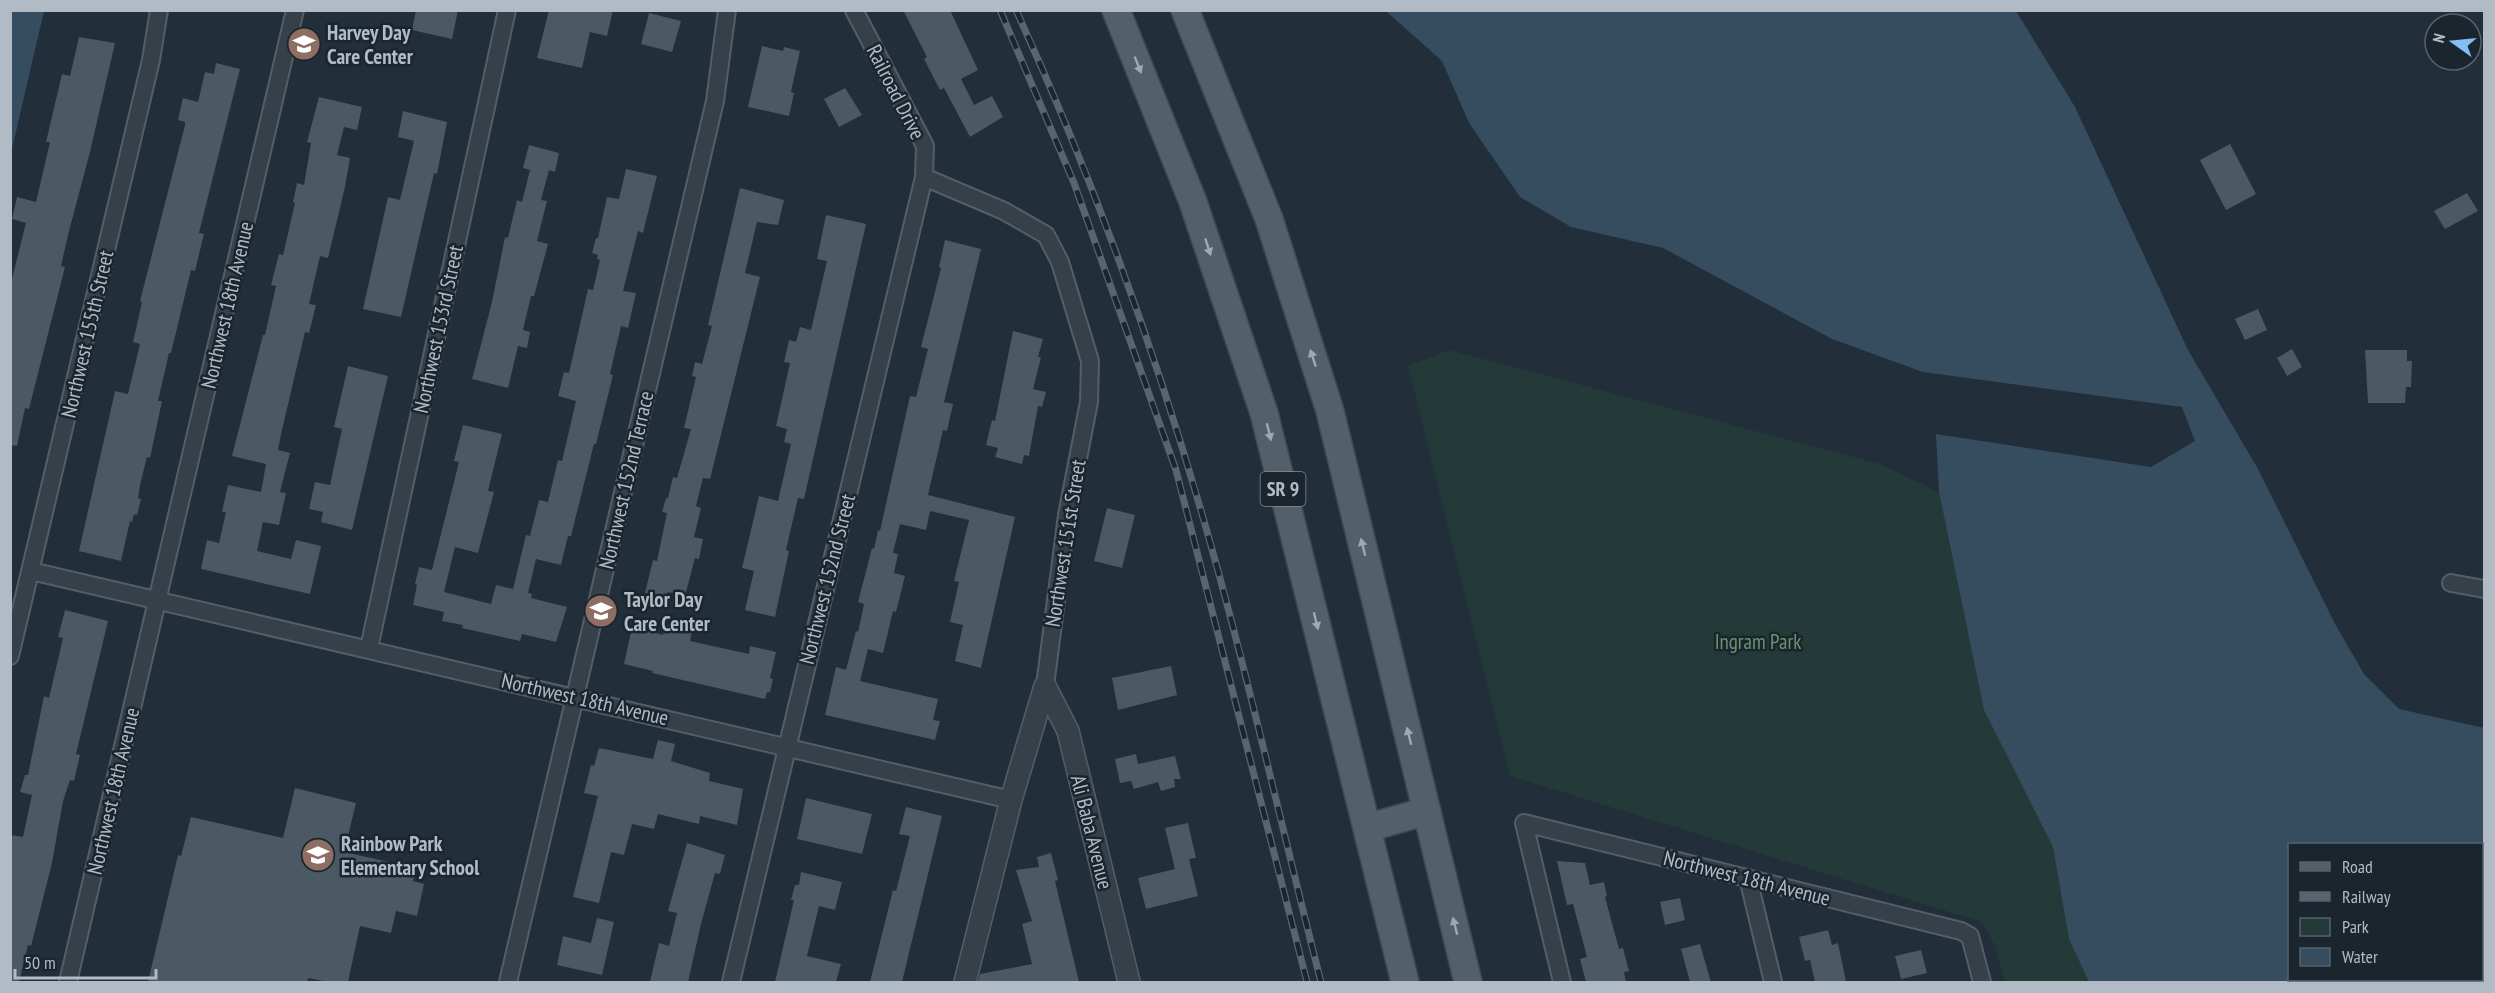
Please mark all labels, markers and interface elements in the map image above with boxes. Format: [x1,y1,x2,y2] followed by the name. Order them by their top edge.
[2423,12,2483,72] north arrow
[327,19,414,70] place label: Harvey Day Care Center
[286,26,322,62] school or university icon: Harvey Day Care Center
[2428,31,2449,45] text: N
[861,40,931,144] street label: Railroad Drive
[1133,56,1143,74] one-way arrow
[195,219,259,391] street label: Northwest 18th Avenue
[1204,238,1213,256] one-way arrow
[407,242,469,415] street label: Northwest 153rd Street
[55,247,119,420] street label: Northwest 155th Street
[1308,349,1317,367] one-way arrow
[592,388,660,572] street label: Northwest 152nd Terrace
[1264,423,1274,441] one-way arrow
[1038,457,1092,629] street label: Northwest 151st Street
[1260,472,1306,506] road number: SR 9
[793,491,861,667] street label: Northwest 152nd Street
[1357,537,1367,556] one-way arrow
[624,586,711,637] place label: Taylor Day Care Center
[583,593,619,629] school or university icon: Taylor Day Care Center
[1311,612,1321,630] one-way arrow
[1715,628,1801,655] park label: Ingram Park
[499,667,671,731] street label: Northwest 18th Avenue
[81,705,145,877] street label: Northwest 18th Avenue
[1403,727,1413,745] one-way arrow
[1065,772,1119,892] street label: Ali Baba Avenue
[341,830,480,881] place label: Rainbow Park Elementary School
[300,837,336,873] school or university icon: Rainbow Park Elementary School
[2288,843,2483,981] legend
[1661,844,1833,912] street label: Northwest 18th Avenue
[2342,855,2373,878] text: Road
[2342,885,2391,908] text: Railway
[2342,915,2369,938] text: Park
[1449,916,1459,935] one-way arrow
[15,942,156,980] scale bar
[2342,945,2378,968] text: Water
[24,951,56,974] text: 50 m

